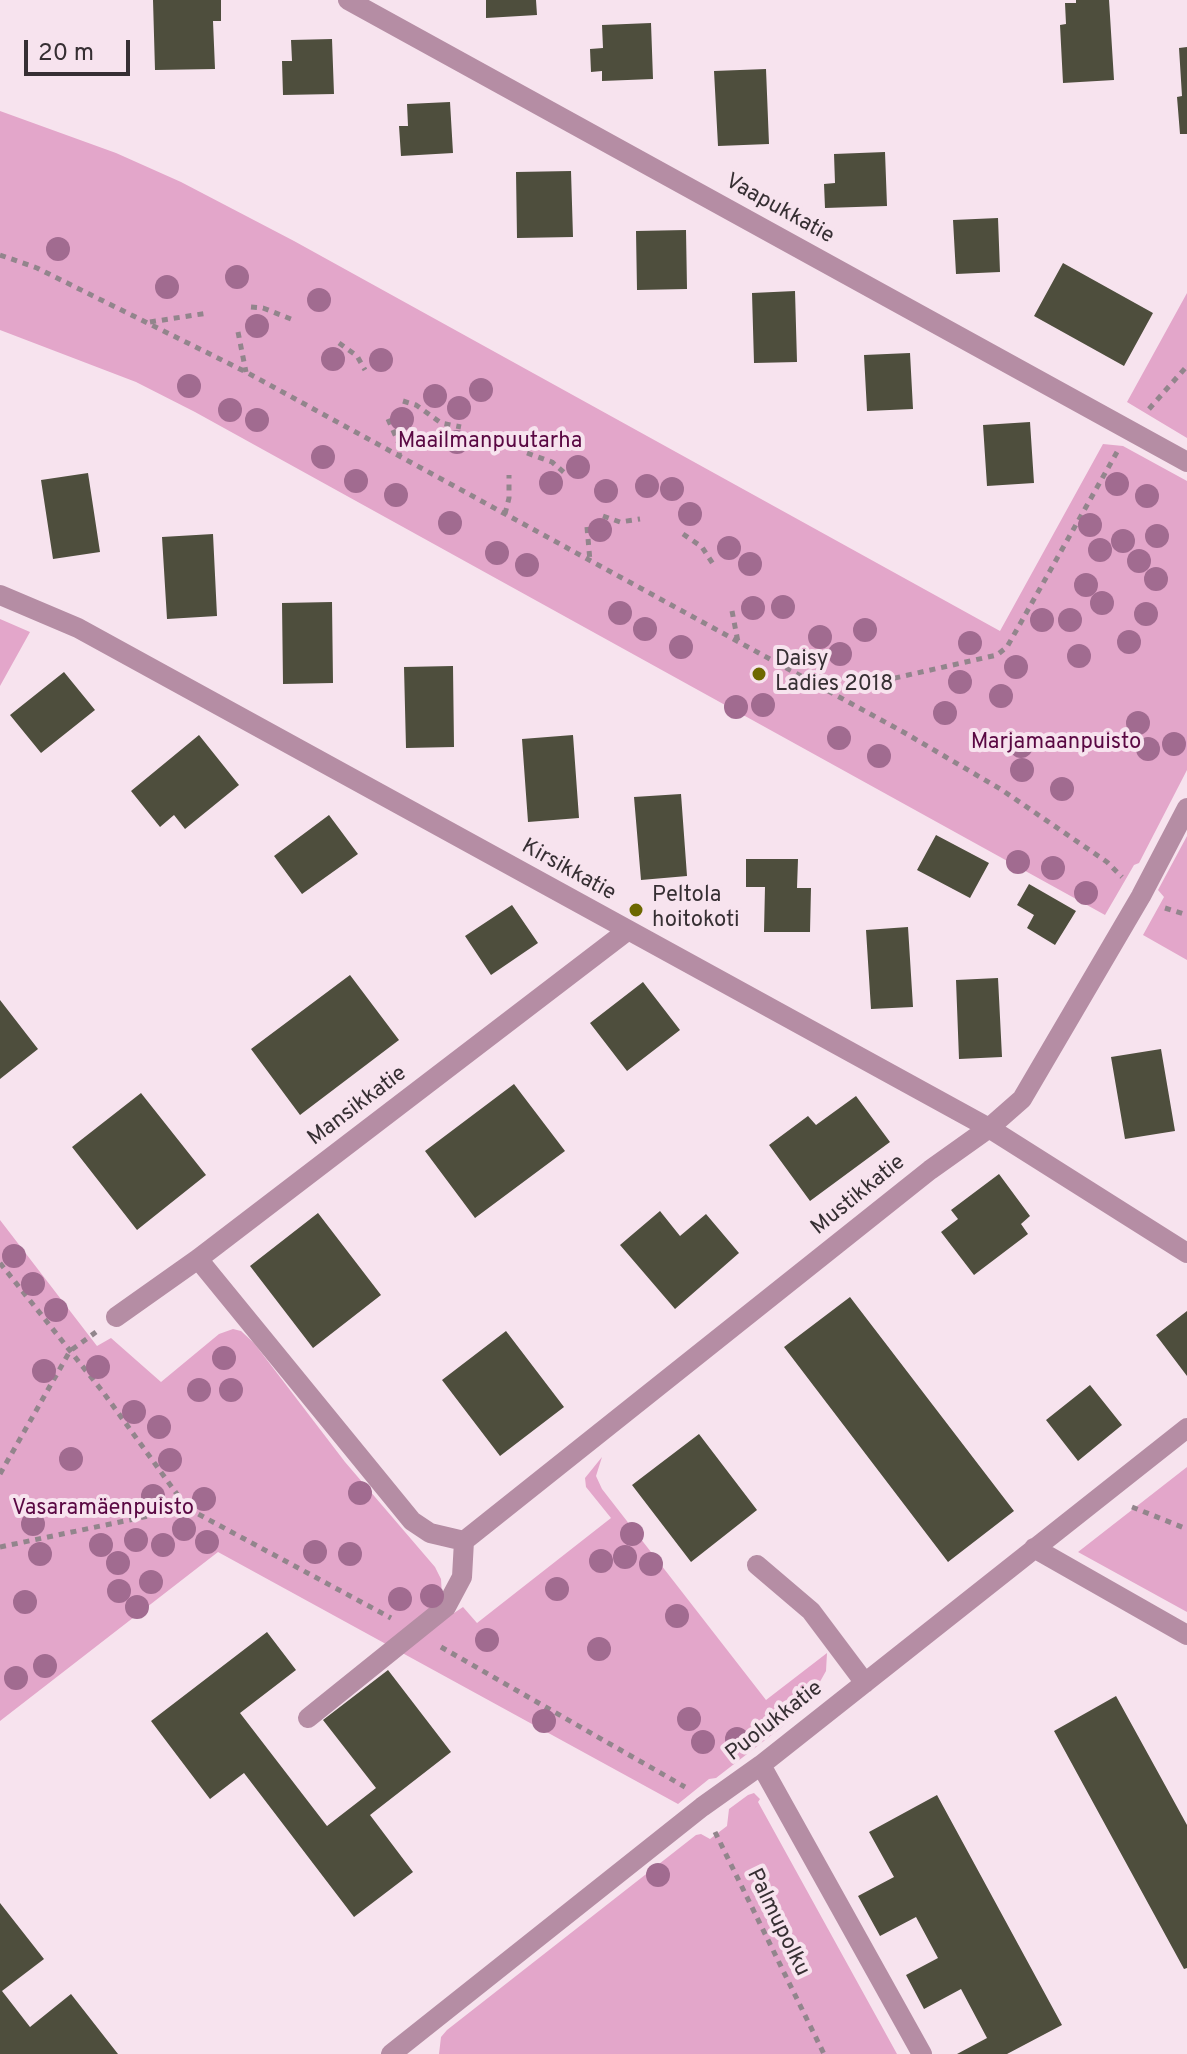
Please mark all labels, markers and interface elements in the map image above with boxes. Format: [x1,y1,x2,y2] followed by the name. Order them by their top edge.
[28,24,134,74] scale bar
[38,39,94,69] text: 20 m
[720,169,838,251] street label: Vaapukkatie
[398,430,582,456] park label: Maailmanpuutarha
[775,648,893,700] place label: Daisy Ladies 2018
[750,665,768,683] marker: Daisy Ladies 2018
[971,731,1141,757] park label: Marjamaanpuisto
[516,834,620,908] street label: Kirsikkatie
[652,884,739,936] place label: Peltola hoitokoti
[627,901,645,919] marker: Peltola hoitokoti
[304,1061,412,1153] street label: Mansikkatie
[807,1150,911,1242] street label: Mustikkatie
[12,1497,194,1523] park label: Vasaramäenpuisto
[721,1676,829,1768] street label: Puolukkatie
[740,1865,814,1981] street label: Palmupolku

